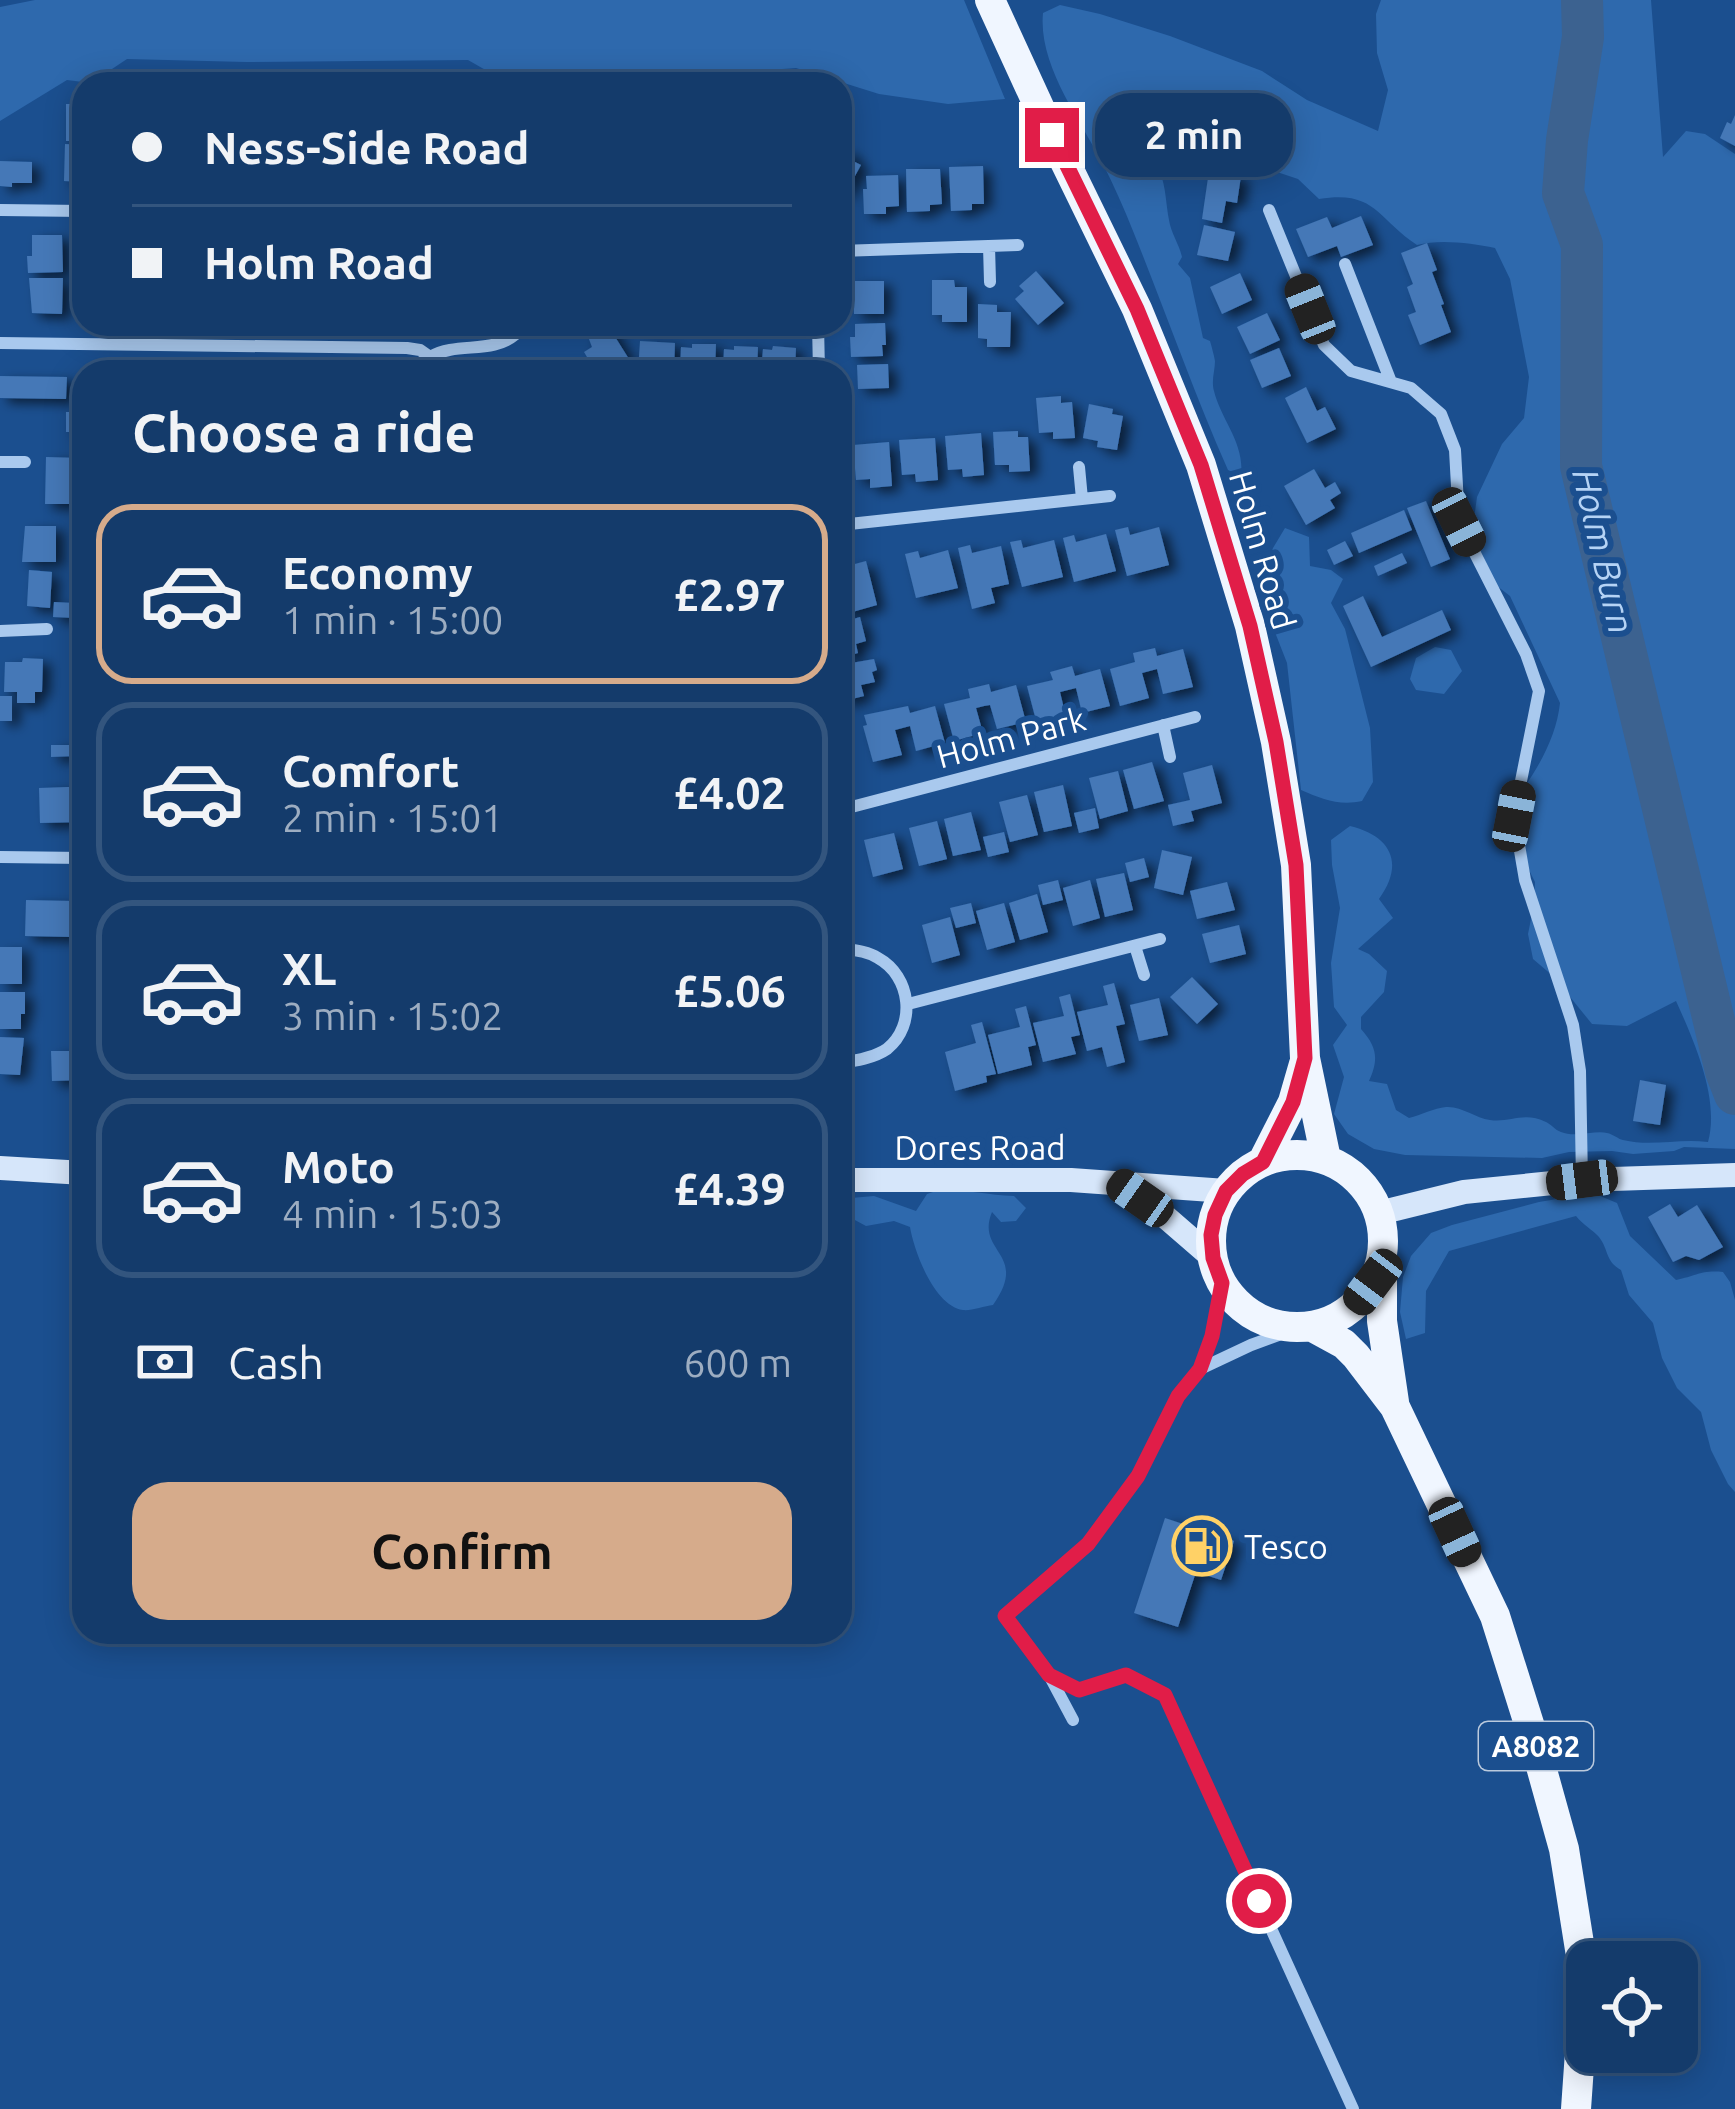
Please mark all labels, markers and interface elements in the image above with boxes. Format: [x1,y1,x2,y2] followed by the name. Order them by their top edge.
[1094,93,1292,177] callout: 2 min
[1025,108,1079,162] route end
[1145,113,1243,156] text: 2 min
[204,122,529,173] text: Ness-Side Road
[204,237,434,288] text: Holm Road
[1280,269,1340,349] car
[132,402,475,462] text: Choose a ride
[1565,465,1643,637] water label: Holm Burn
[1223,467,1303,633] street label: Holm Road
[1427,482,1491,562] car
[138,540,246,648] icon: car
[282,547,473,598] text: Economy
[673,569,786,620] text: £2.97
[282,598,503,641] text: 1 min · 15:00
[933,699,1090,775] street label: Holm Park
[138,738,246,846] icon: car
[282,745,459,796] text: Comfort
[673,767,786,818] text: £4.02
[1489,777,1539,855] car
[282,796,503,839] text: 2 min · 15:01
[138,936,246,1044] icon: car
[282,943,336,994] text: XL
[673,965,786,1016] text: £5.06
[282,994,503,1037] text: 3 min · 15:02
[894,1129,1066,1166] street label: Dores Road
[138,1134,246,1242] icon: car
[282,1141,395,1192] text: Moto
[1544,1158,1620,1202] car
[673,1163,786,1214] text: £4.39
[1100,1163,1180,1233] car
[282,1192,503,1235] text: 4 min · 15:03
[1337,1242,1409,1322] car
[132,1329,198,1395] icon: cash
[228,1337,324,1388] text: Cash
[683,1341,792,1384] text: 600 m
[132,1482,792,1620] button: Confirm
[1423,1492,1487,1572] car
[1171,1515,1233,1577] fuel station icon: Tesco
[1244,1528,1328,1565] place label: Tesco
[1479,1722,1593,1770] road number: A8082
[1232,1874,1286,1928] route start
[1566,1941,1698,2073] map controls
[1566,1941,1698,2073] button: locate

